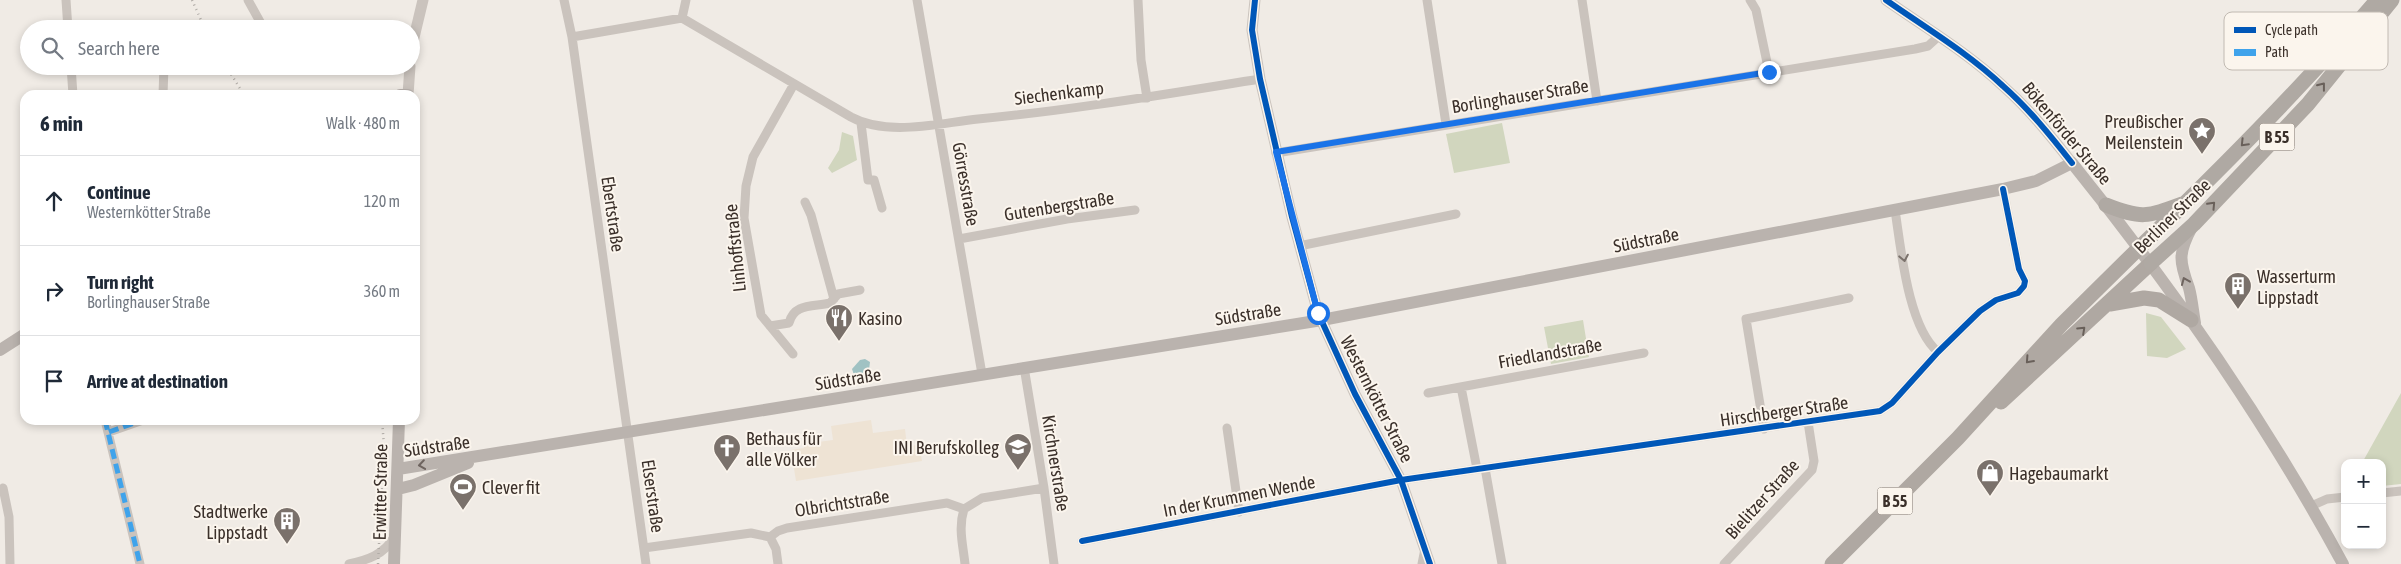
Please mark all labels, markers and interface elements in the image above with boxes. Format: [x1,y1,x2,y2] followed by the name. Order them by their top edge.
[2224,12,2388,70] legend
[20,20,420,75] search box
[2265,22,2318,38] text: Cycle path
[38,34,66,62] icon: search
[78,37,160,59] text: Search here
[2265,44,2289,60] text: Path
[1758,61,1781,84] route end
[1450,75,1590,117] street label: Borlinghauser Straße
[1013,77,1105,109] street label: Siechenkamp
[2018,77,2116,189] street label: Bökenförder Straße
[2316,83,2324,92] one-way arrow
[40,111,83,135] text: 6 min
[2104,111,2184,153] place label: Preußischer Meilenstein
[326,114,400,132] text: Walk · 480 m
[2187,116,2217,155] place icon: Preußischer Meilenstein
[2260,124,2294,150] road number: B 55
[2241,137,2250,146] one-way arrow
[948,140,984,228] street label: Görresstraße
[2129,174,2215,258] street label: Berliner Straße
[597,175,629,253] street label: Ebertstraße
[87,181,151,203] text: Continue
[40,187,68,215] icon: ahead
[1003,187,1115,225] street label: Gutenbergstraße
[364,192,400,210] text: 120 m
[2206,202,2215,211] one-way arrow
[87,203,211,221] text: Westernkötter Straße
[720,203,750,293] street label: Linhoffstraße
[1611,223,1681,257] street label: Südstraße
[1898,254,1908,262] one-way arrow
[2257,266,2336,308] place label: Wasserturm Lippstadt
[87,271,154,293] text: Turn right
[2223,271,2253,310] building icon: Wasserturm Lippstadt
[40,277,68,305] icon: right
[2181,277,2192,286] one-way arrow
[364,282,400,300] text: 360 m
[87,293,210,311] text: Borlinghauser Straße
[1214,298,1282,330] street label: Südstraße
[1307,302,1330,325] route start
[824,303,854,342] restaurant icon: Kasino
[858,308,903,329] place label: Kasino
[2076,327,2085,336] one-way arrow
[1336,332,1418,466] street label: Westernkötter Straße
[1497,334,1603,372] street label: Friedlandstraße
[2026,355,2035,364] one-way arrow
[814,363,882,395] street label: Südstraße
[40,367,68,395] icon: arrive
[87,370,228,392] text: Arrive at destination
[1719,392,1849,430] street label: Hirschberger Straße
[1038,413,1074,513] street label: Kirchnerstraße
[746,428,822,470] place label: Bethaus für alle Völker
[403,431,471,461] street label: Südstraße
[1003,432,1033,471] school or university icon: INI Berufskolleg
[712,433,742,472] church icon: Bethaus für alle Völker
[893,437,999,458] place label: INI Berufskolleg
[369,443,391,541] street label: Erwitter Straße
[1721,455,1803,543] street label: Bielitzer Straße
[637,458,669,534] street label: Elserstraße
[1975,458,2005,497] shop icon: Hagebaumarkt
[418,459,426,470] one-way arrow
[2341,459,2386,549] map controls
[2341,459,2386,504] button: +
[2009,463,2109,484] place label: Hagebaumarkt
[1161,471,1317,521] street label: In der Krummen Wende
[448,472,478,511] sports icon: Clever fit
[482,477,540,498] place label: Clever fit
[793,485,891,521] street label: Olbrichtstraße
[1878,488,1912,514] road number: B 55
[193,501,268,543] place label: Stadtwerke Lippstadt
[2341,504,2386,549] button: −
[272,506,302,545] building icon: Stadtwerke Lippstadt

